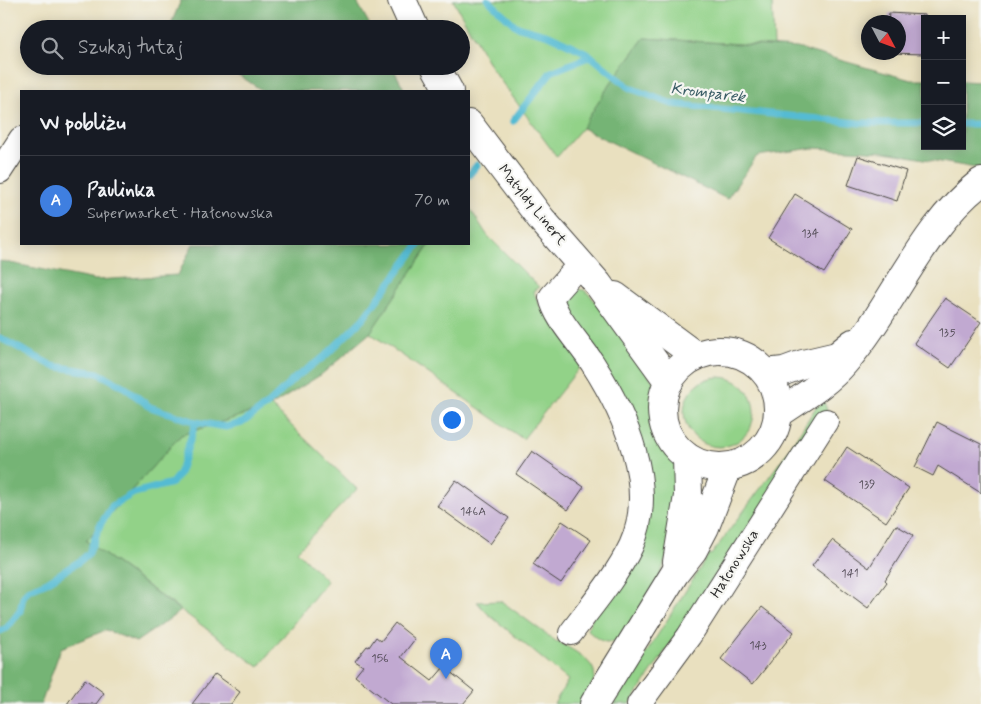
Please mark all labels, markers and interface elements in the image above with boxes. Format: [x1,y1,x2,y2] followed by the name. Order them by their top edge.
[861,15,906,60] north arrow
[921,15,966,150] map controls
[921,15,966,60] button: +
[20,20,470,75] search box
[38,34,66,62] icon: search
[78,35,183,60] text: Szukaj tutaj
[921,60,966,105] button: −
[670,78,747,108] water label: Kromparek
[921,105,966,150] button: layers
[40,109,126,137] text: W pobliżu
[493,160,571,250] street label: Matyldy Linert
[87,178,155,203] text: Paulinka
[51,190,61,211] text: A
[414,190,450,211] text: 70 m
[87,203,273,224] text: Supermarket · Hałcnowska
[801,226,819,242] house number: 134
[938,325,956,341] house number: 135
[439,407,465,433] your location
[859,477,875,493] house number: 139
[460,504,486,520] house number: 146A
[706,526,764,602] street label: Hałcnowska
[841,566,859,582] house number: 141
[430,638,462,679] pin: A
[749,638,767,654] house number: 143
[371,651,389,667] house number: 156

